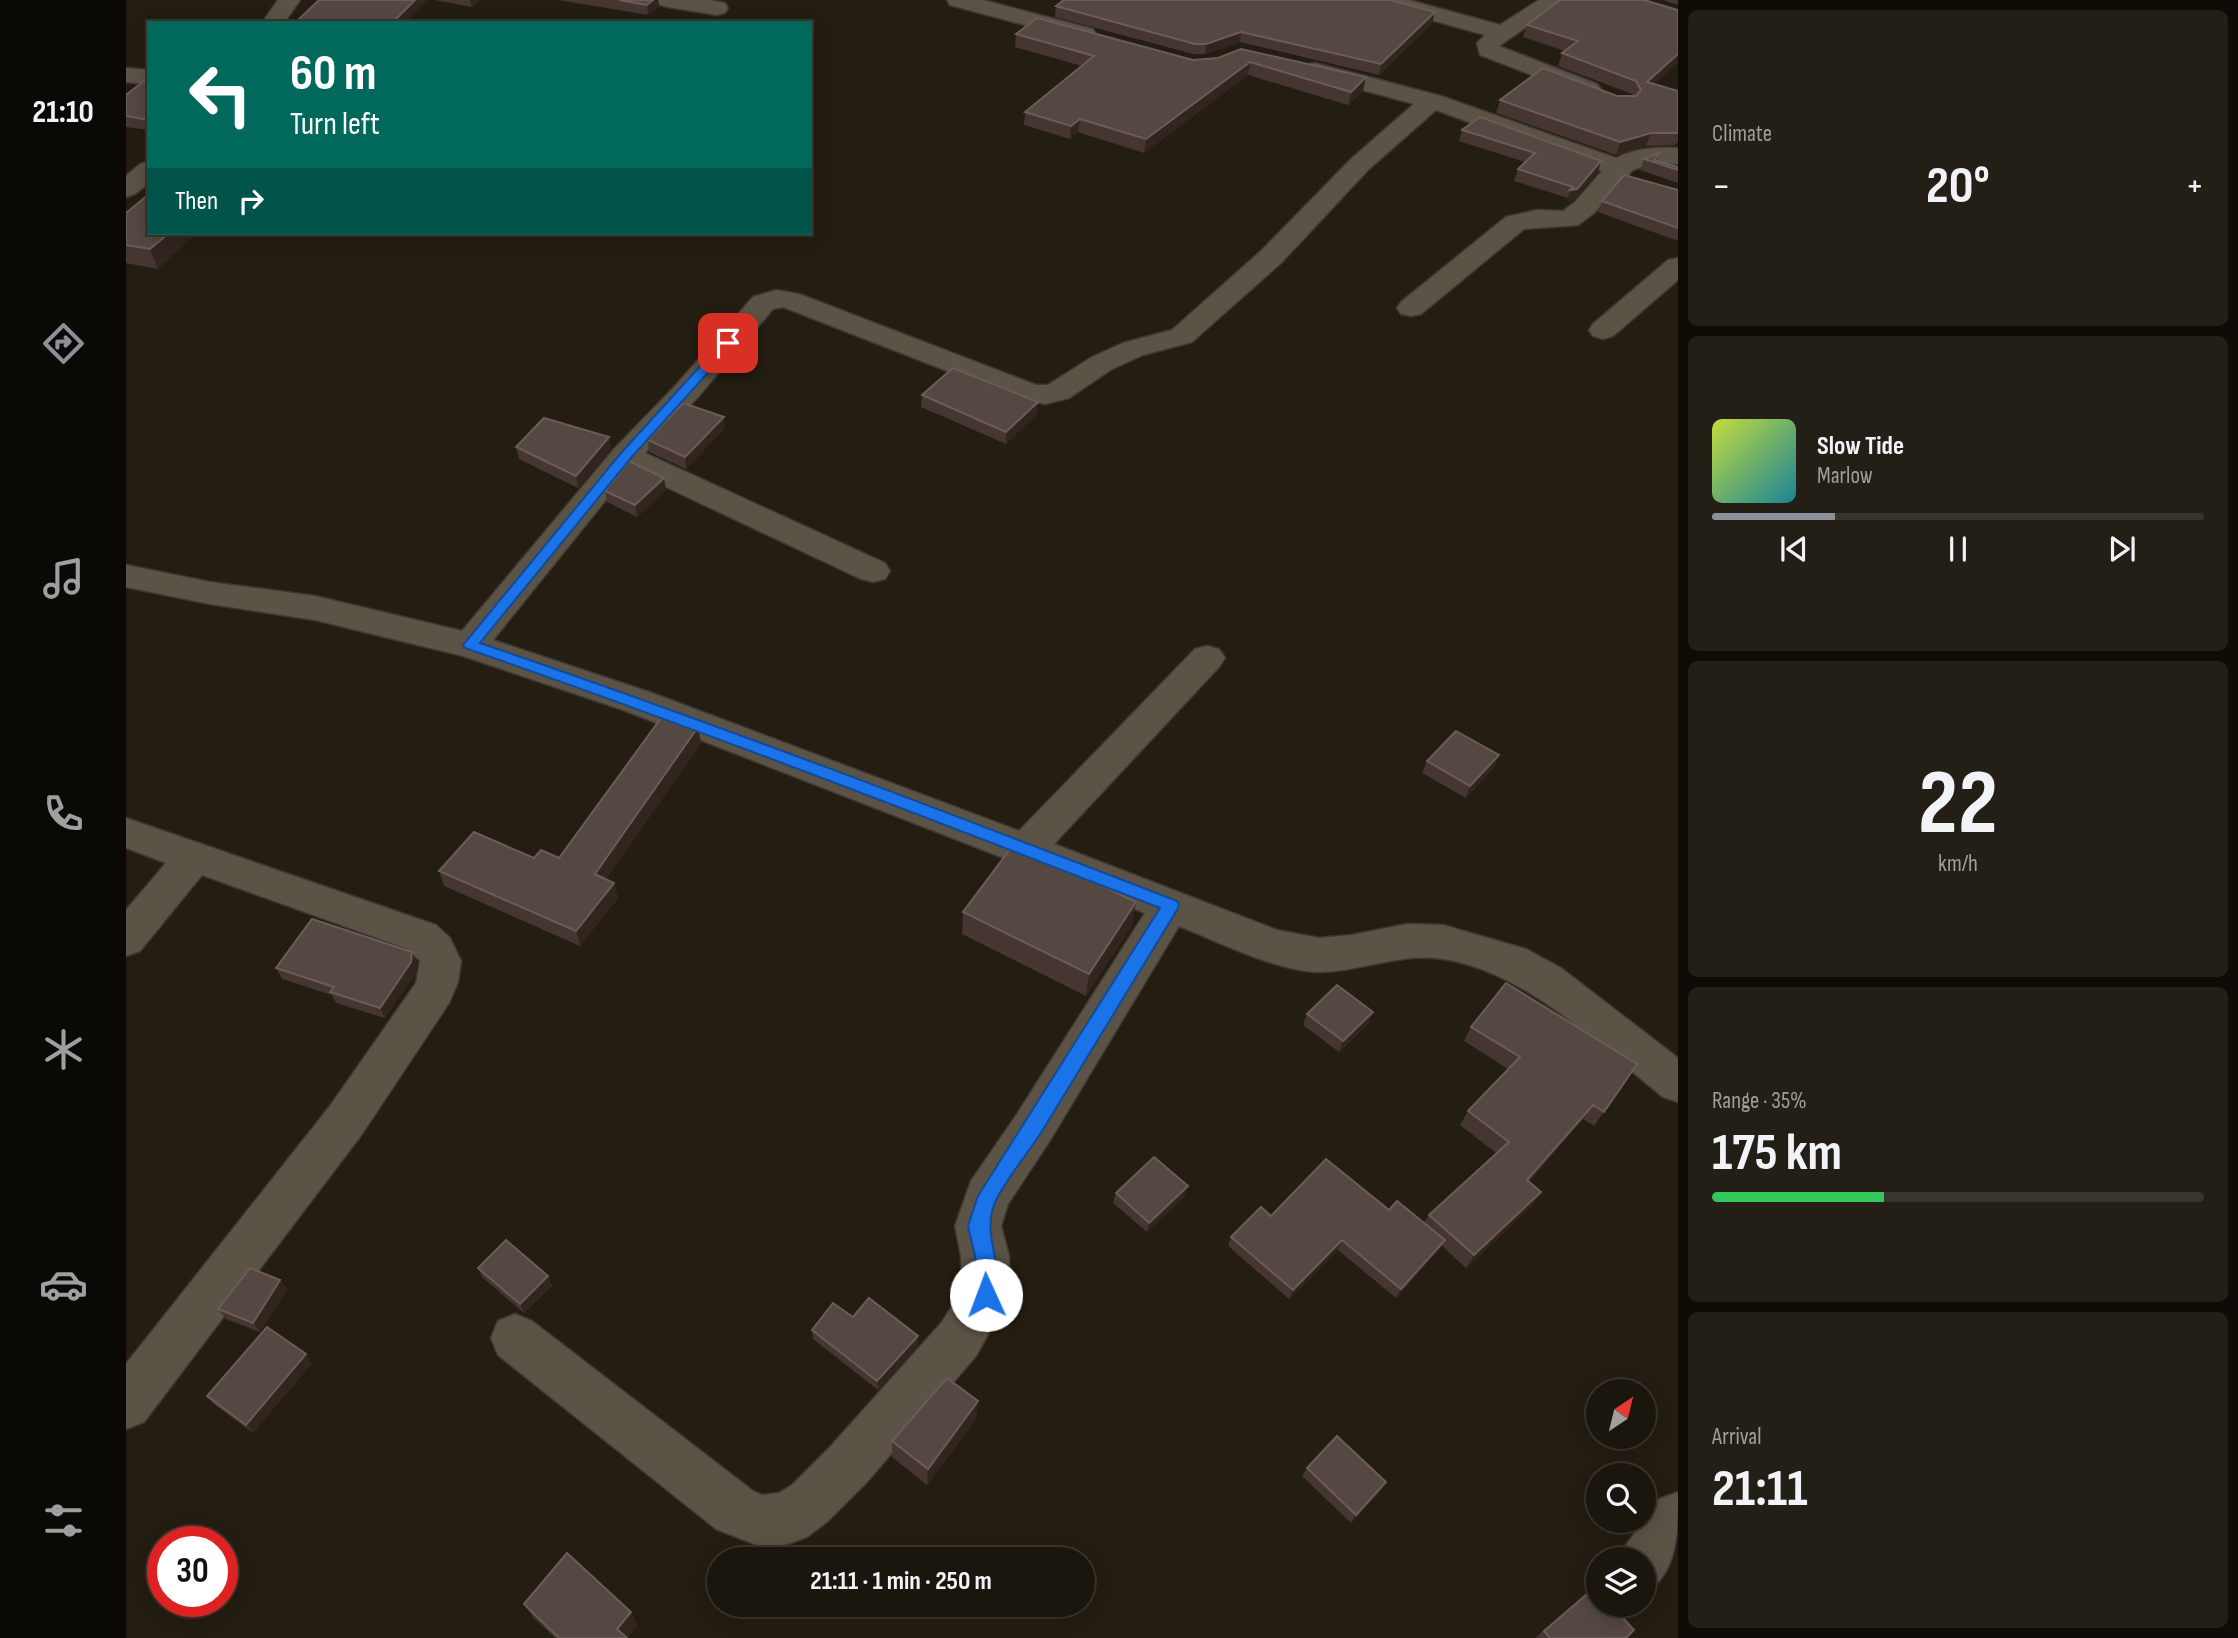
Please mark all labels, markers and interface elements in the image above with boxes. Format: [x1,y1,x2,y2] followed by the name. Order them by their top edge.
[290,45,377,104] text: 60 m
[175,49,266,140] icon: left
[32,93,94,132] text: 21:10
[290,105,380,144] text: Turn left
[1712,120,1772,148] text: Climate
[1926,155,1990,218] text: 20°
[1712,164,1731,209] text: −
[2185,164,2204,209] text: +
[232,182,270,220] icon: right
[175,186,218,217] text: Then
[698,313,758,373] pin
[39,319,88,368] icon: directions
[709,324,747,362] icon: arrive
[1817,431,1904,462] text: Slow Tide
[1817,462,1873,490] text: Marlow
[1775,530,1813,568] icon: previous
[1939,530,1977,568] icon: pause
[2103,530,2141,568] icon: next
[39,554,88,603] icon: music
[1918,750,1998,859] text: 22
[39,789,88,838] icon: phone
[1938,850,1978,878] text: km/h
[39,1025,88,1074] icon: climate
[1712,1087,1807,1115] text: Range · 35%
[1712,1122,1842,1185] text: 175 km
[949,1258,1023,1332] position arrow
[39,1260,88,1309] icon: car
[1586,1379,1656,1449] north arrow
[1586,1379,1656,1617] map controls
[1712,1423,1761,1451] text: Arrival
[1712,1458,1808,1521] text: 21:11
[1586,1463,1656,1533] button: search
[39,1496,88,1545] icon: filters
[147,1526,238,1617] speed limit sign: 30
[1586,1547,1656,1617] button: layers
[810,1566,992,1597] text: 21:11 · 1 min · 250 m

